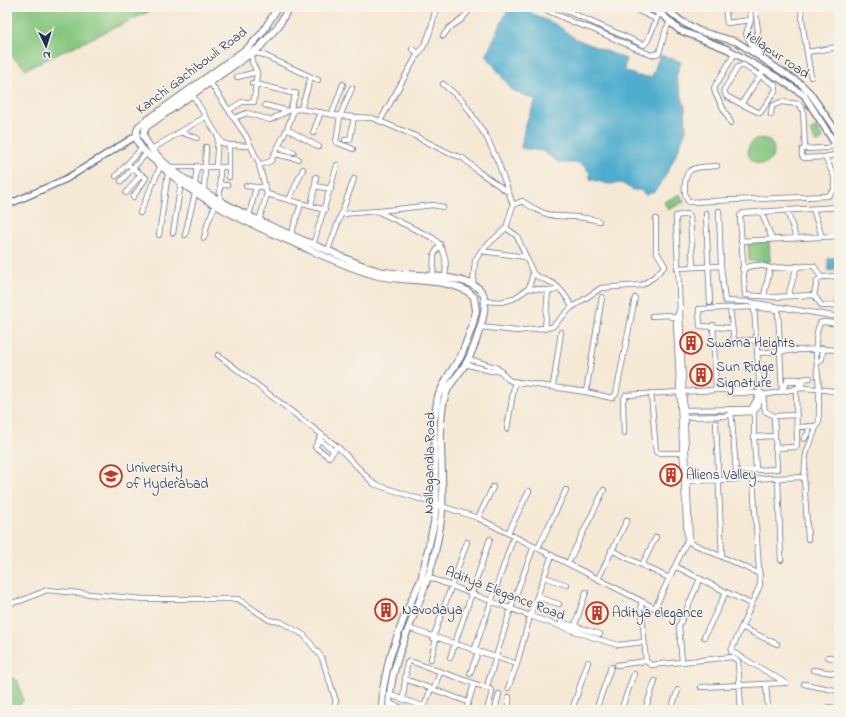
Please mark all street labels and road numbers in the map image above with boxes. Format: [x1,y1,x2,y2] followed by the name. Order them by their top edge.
[132,22,252,120] street label: Kanchi Gachibowli Road
[741,26,814,84] street label: tellapur road
[419,412,442,514] street label: Nallagandla Road
[442,561,568,628] street label: Aditya Elegance Road

